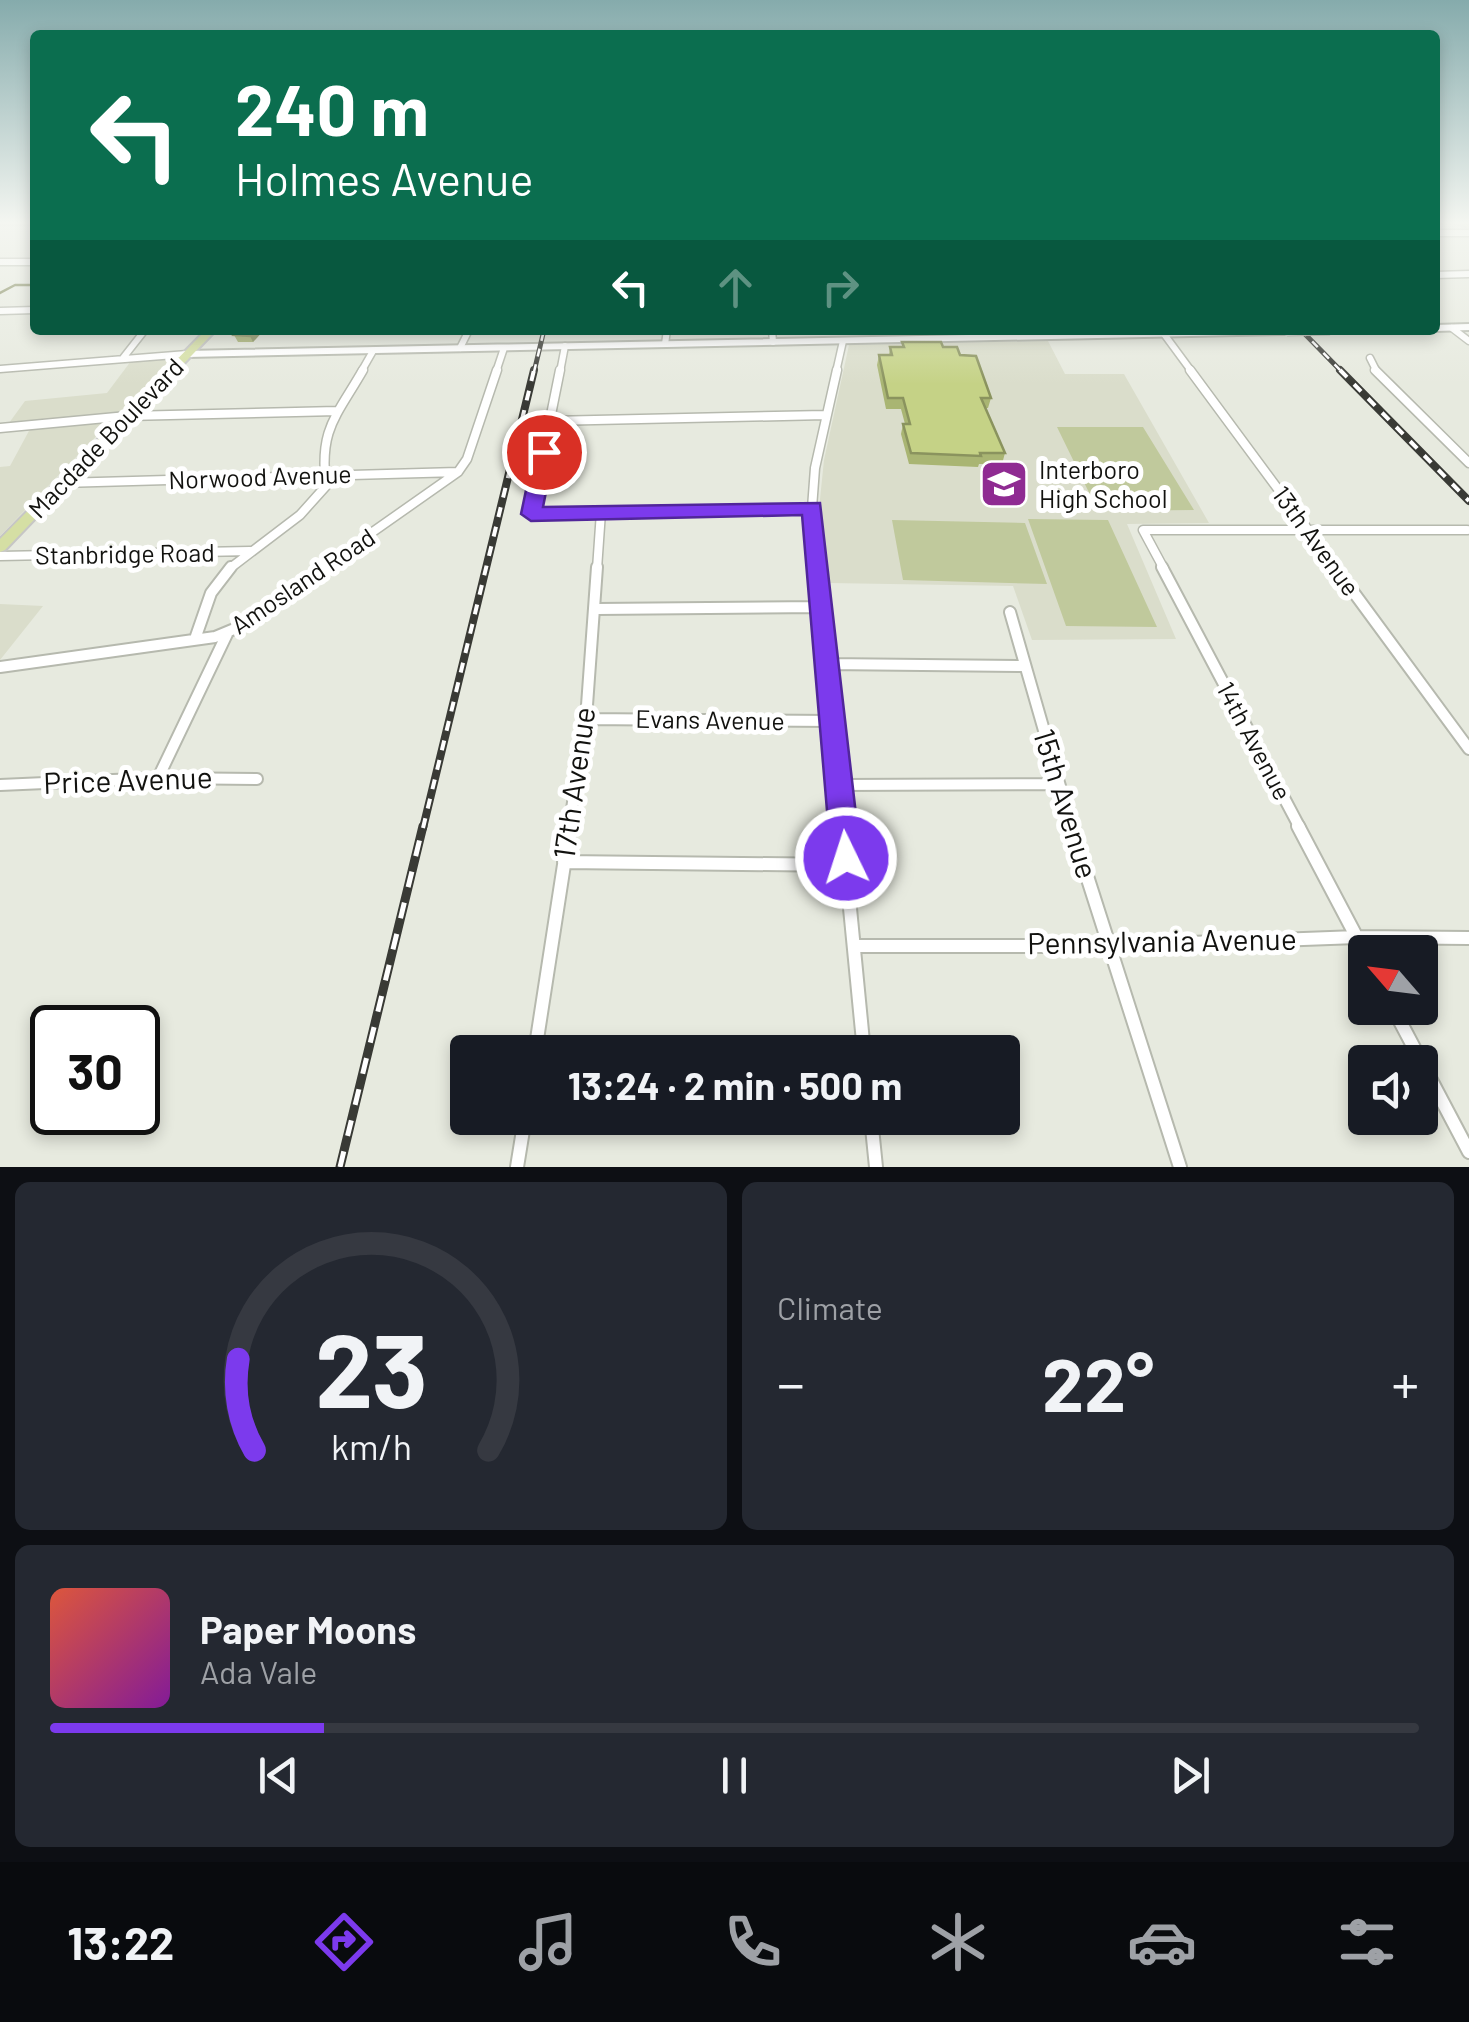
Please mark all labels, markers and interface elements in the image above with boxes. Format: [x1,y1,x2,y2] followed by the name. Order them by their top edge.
[235,66,429,150] text: 240 m
[70,70,200,200] icon: left
[235,151,533,205] text: Holmes Avenue
[603,260,658,315] icon: left
[708,260,763,315] icon: ahead
[813,260,868,315] icon: right
[21,351,189,523] street label: Macdade Boulevard
[502,410,587,495] pin
[517,425,572,480] icon: arrive
[1039,454,1167,513] place label: Interboro High School
[168,458,352,494] street label: Norwood Avenue
[978,458,1030,510] school or university icon: Interboro High School
[1267,480,1367,601] street label: 13th Avenue
[225,521,380,639] street label: Amosland Road
[35,536,215,570] street label: Stanbridge Road
[1211,676,1299,805] street label: 14th Avenue
[635,703,785,735] street label: Evans Avenue
[545,704,601,861] street label: 17th Avenue
[1027,724,1107,882] street label: 15th Avenue
[43,758,213,800] street label: Price Avenue
[794,806,898,910] position arrow
[1027,920,1297,960] street label: Pennsylvania Avenue
[1348,935,1438,1025] north arrow
[1348,935,1438,1135] map controls
[30,1005,160,1135] speed limit sign: 30
[1348,1045,1438,1135] button: sound
[568,1062,902,1108] text: 13:24 · 2 min · 500 m
[777,1288,883,1326] text: Climate
[315,1304,427,1429] text: 23
[1042,1337,1154,1427] text: 22°
[777,1349,805,1415] text: −
[1391,1349,1419,1415] text: +
[331,1424,411,1467] text: km/h
[200,1606,416,1652] text: Paper Moons
[200,1652,317,1690] text: Ada Vale
[251,1748,306,1803] icon: previous
[707,1748,762,1803] icon: pause
[1163,1748,1218,1803] icon: next
[309,1907,379,1977] icon: directions
[513,1907,583,1977] icon: music
[718,1907,788,1977] icon: phone
[923,1907,993,1977] icon: climate
[1127,1907,1197,1977] icon: car
[1332,1907,1402,1977] icon: filters
[67,1915,174,1969] text: 13:22

